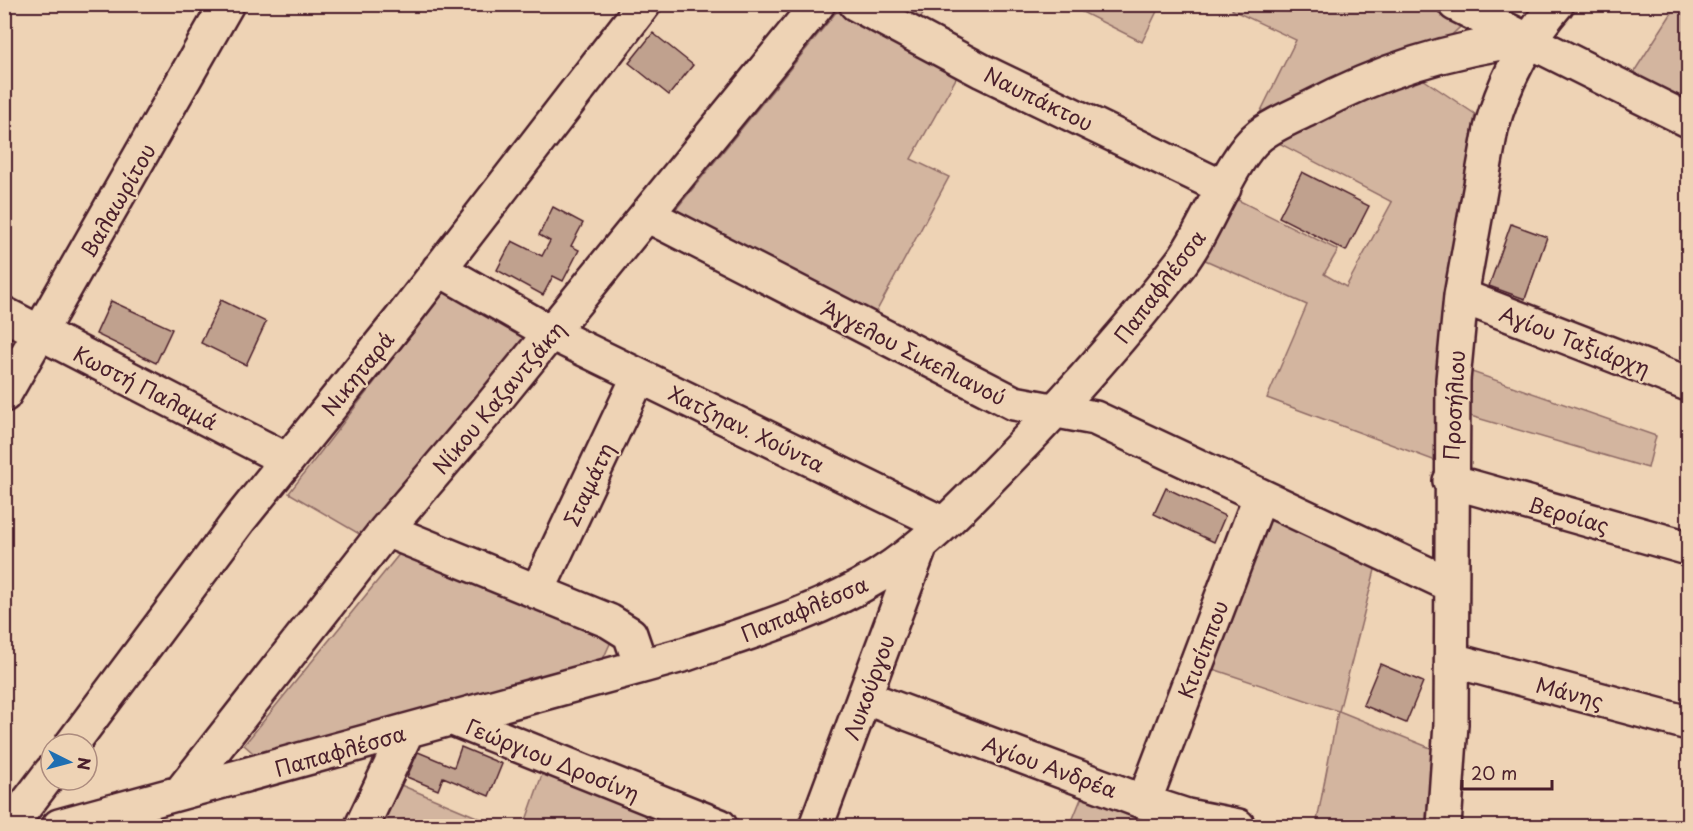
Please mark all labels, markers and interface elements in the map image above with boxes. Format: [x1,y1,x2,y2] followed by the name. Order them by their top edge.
[979,58,1099,138] street label: Ναυπάκτου
[71,137,163,263] street label: Βαλαωρίτου
[1106,222,1213,350] street label: Παπαφλέσσα
[816,291,1012,413] street label: Άγγελου Σικελιανού
[1495,297,1655,383] street label: Αγίου Ταξιάρχη
[424,313,572,481] street label: Νίκου Καζαντζάκη
[313,324,401,422] street label: Νικηταρά
[68,337,224,437] street label: Κωστή Παλαμά
[1434,349,1472,461] street label: Προσήλιου
[664,376,830,480] street label: Χατζηαν. Χούντα
[555,437,621,531] street label: Σταμάτη
[1525,487,1613,541] street label: Βεροίας
[736,567,873,649] street label: Παπαφλέσσα
[1169,595,1235,703] street label: Κτισίππου
[834,630,902,744] street label: Λυκούργου
[1533,668,1608,716] street label: Μάνης
[461,710,645,808] street label: Γεώργιου Δροσίνη
[271,716,410,784] street label: Παπαφλέσσα
[978,727,1122,805] street label: Αγίου Ανδρέα
[39,732,99,792] north arrow
[1462,753,1552,791] scale bar
[72,756,98,771] text: N
[1471,759,1517,786] text: 20 m

